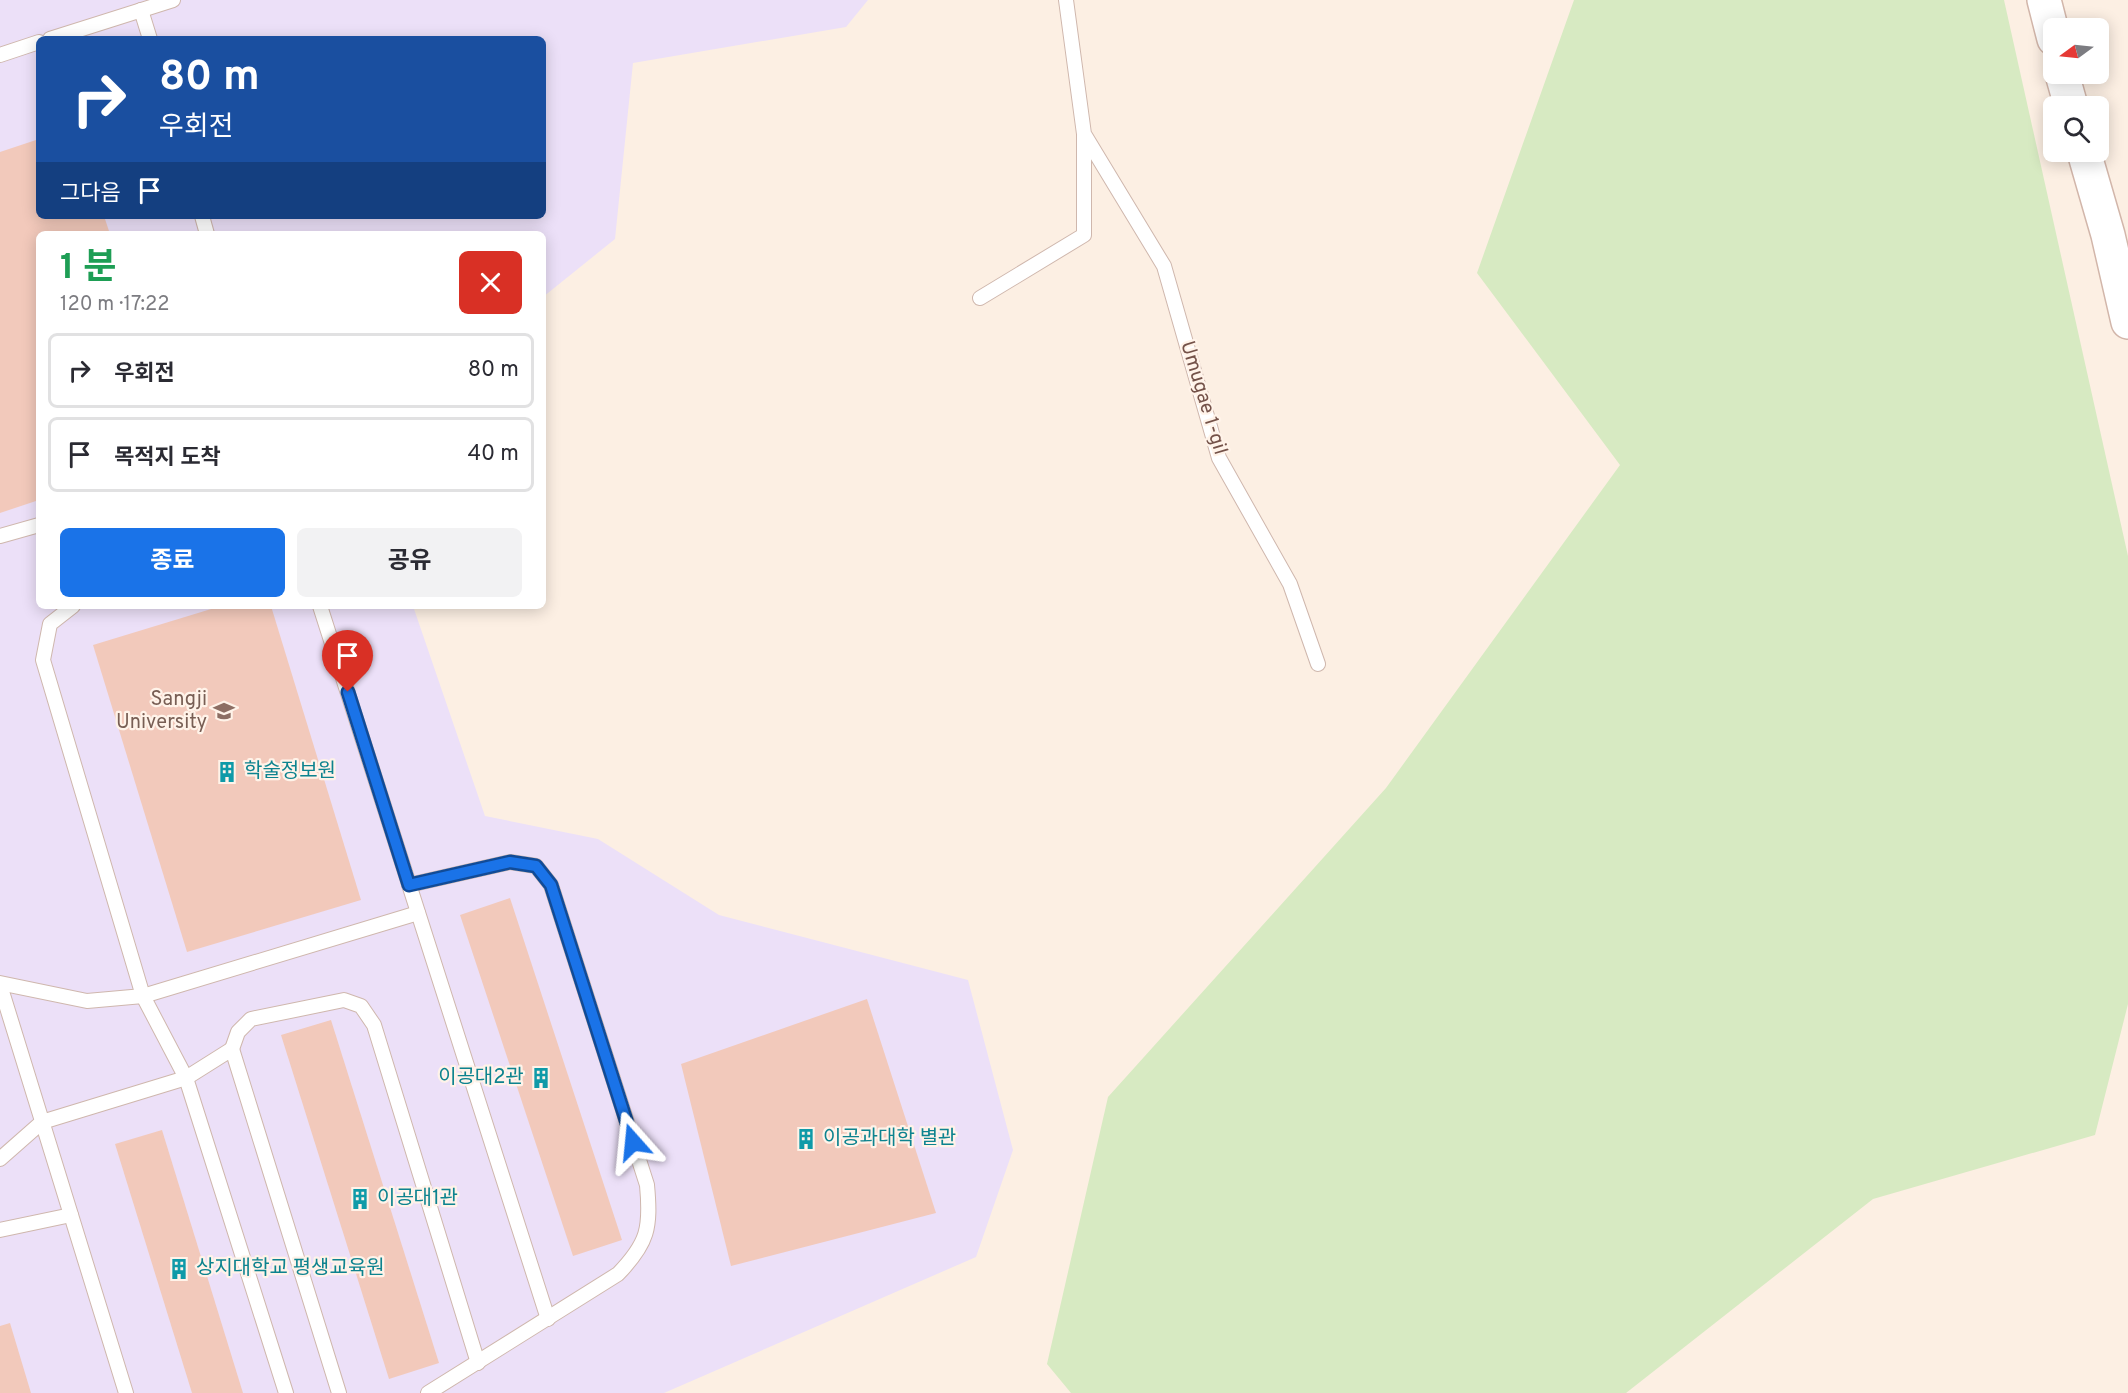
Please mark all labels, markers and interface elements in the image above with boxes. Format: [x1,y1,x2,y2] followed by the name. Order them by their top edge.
[2043,18,2109,84] north arrow
[2043,18,2109,162] map controls
[159,52,260,105] text: 80 m
[60,60,138,138] icon: right
[2043,96,2109,162] button: search
[159,111,234,145] text: 우회전
[133,174,166,207] icon: arrive
[60,181,121,208] text: 그다음
[60,246,117,292] text: 1 분
[459,251,522,314] button: close
[60,292,170,318] text: 120 m · 17:22
[1173,338,1233,458] street label: Umugae 1-gil
[63,354,96,387] icon: right
[468,357,519,384] text: 80 m
[114,361,175,388] text: 우회전
[63,438,96,471] icon: arrive
[467,441,519,468] text: 40 m
[114,445,221,472] text: 목적지 도착
[60,528,285,597] button: 종료
[297,528,522,597] button: 공유
[322,630,373,692] pin
[331,639,364,672] icon: arrive
[116,687,207,736] place label: Sangji University
[212,699,236,723] school or university icon: Sangji University
[244,759,336,785] place label: 학술정보원
[215,760,239,784] building icon: 학술정보원
[438,1065,524,1091] place label: 이공대2관
[529,1066,553,1090] building icon: 이공대2관
[601,1110,665,1174] position arrow
[823,1126,957,1152] place label: 이공과대학 별관
[794,1127,818,1151] building icon: 이공과대학 별관
[377,1186,458,1212] place label: 이공대1관
[348,1187,372,1211] building icon: 이공대1관
[196,1256,385,1282] place label: 상지대학교 평생교육원
[167,1257,191,1281] building icon: 상지대학교 평생교육원

